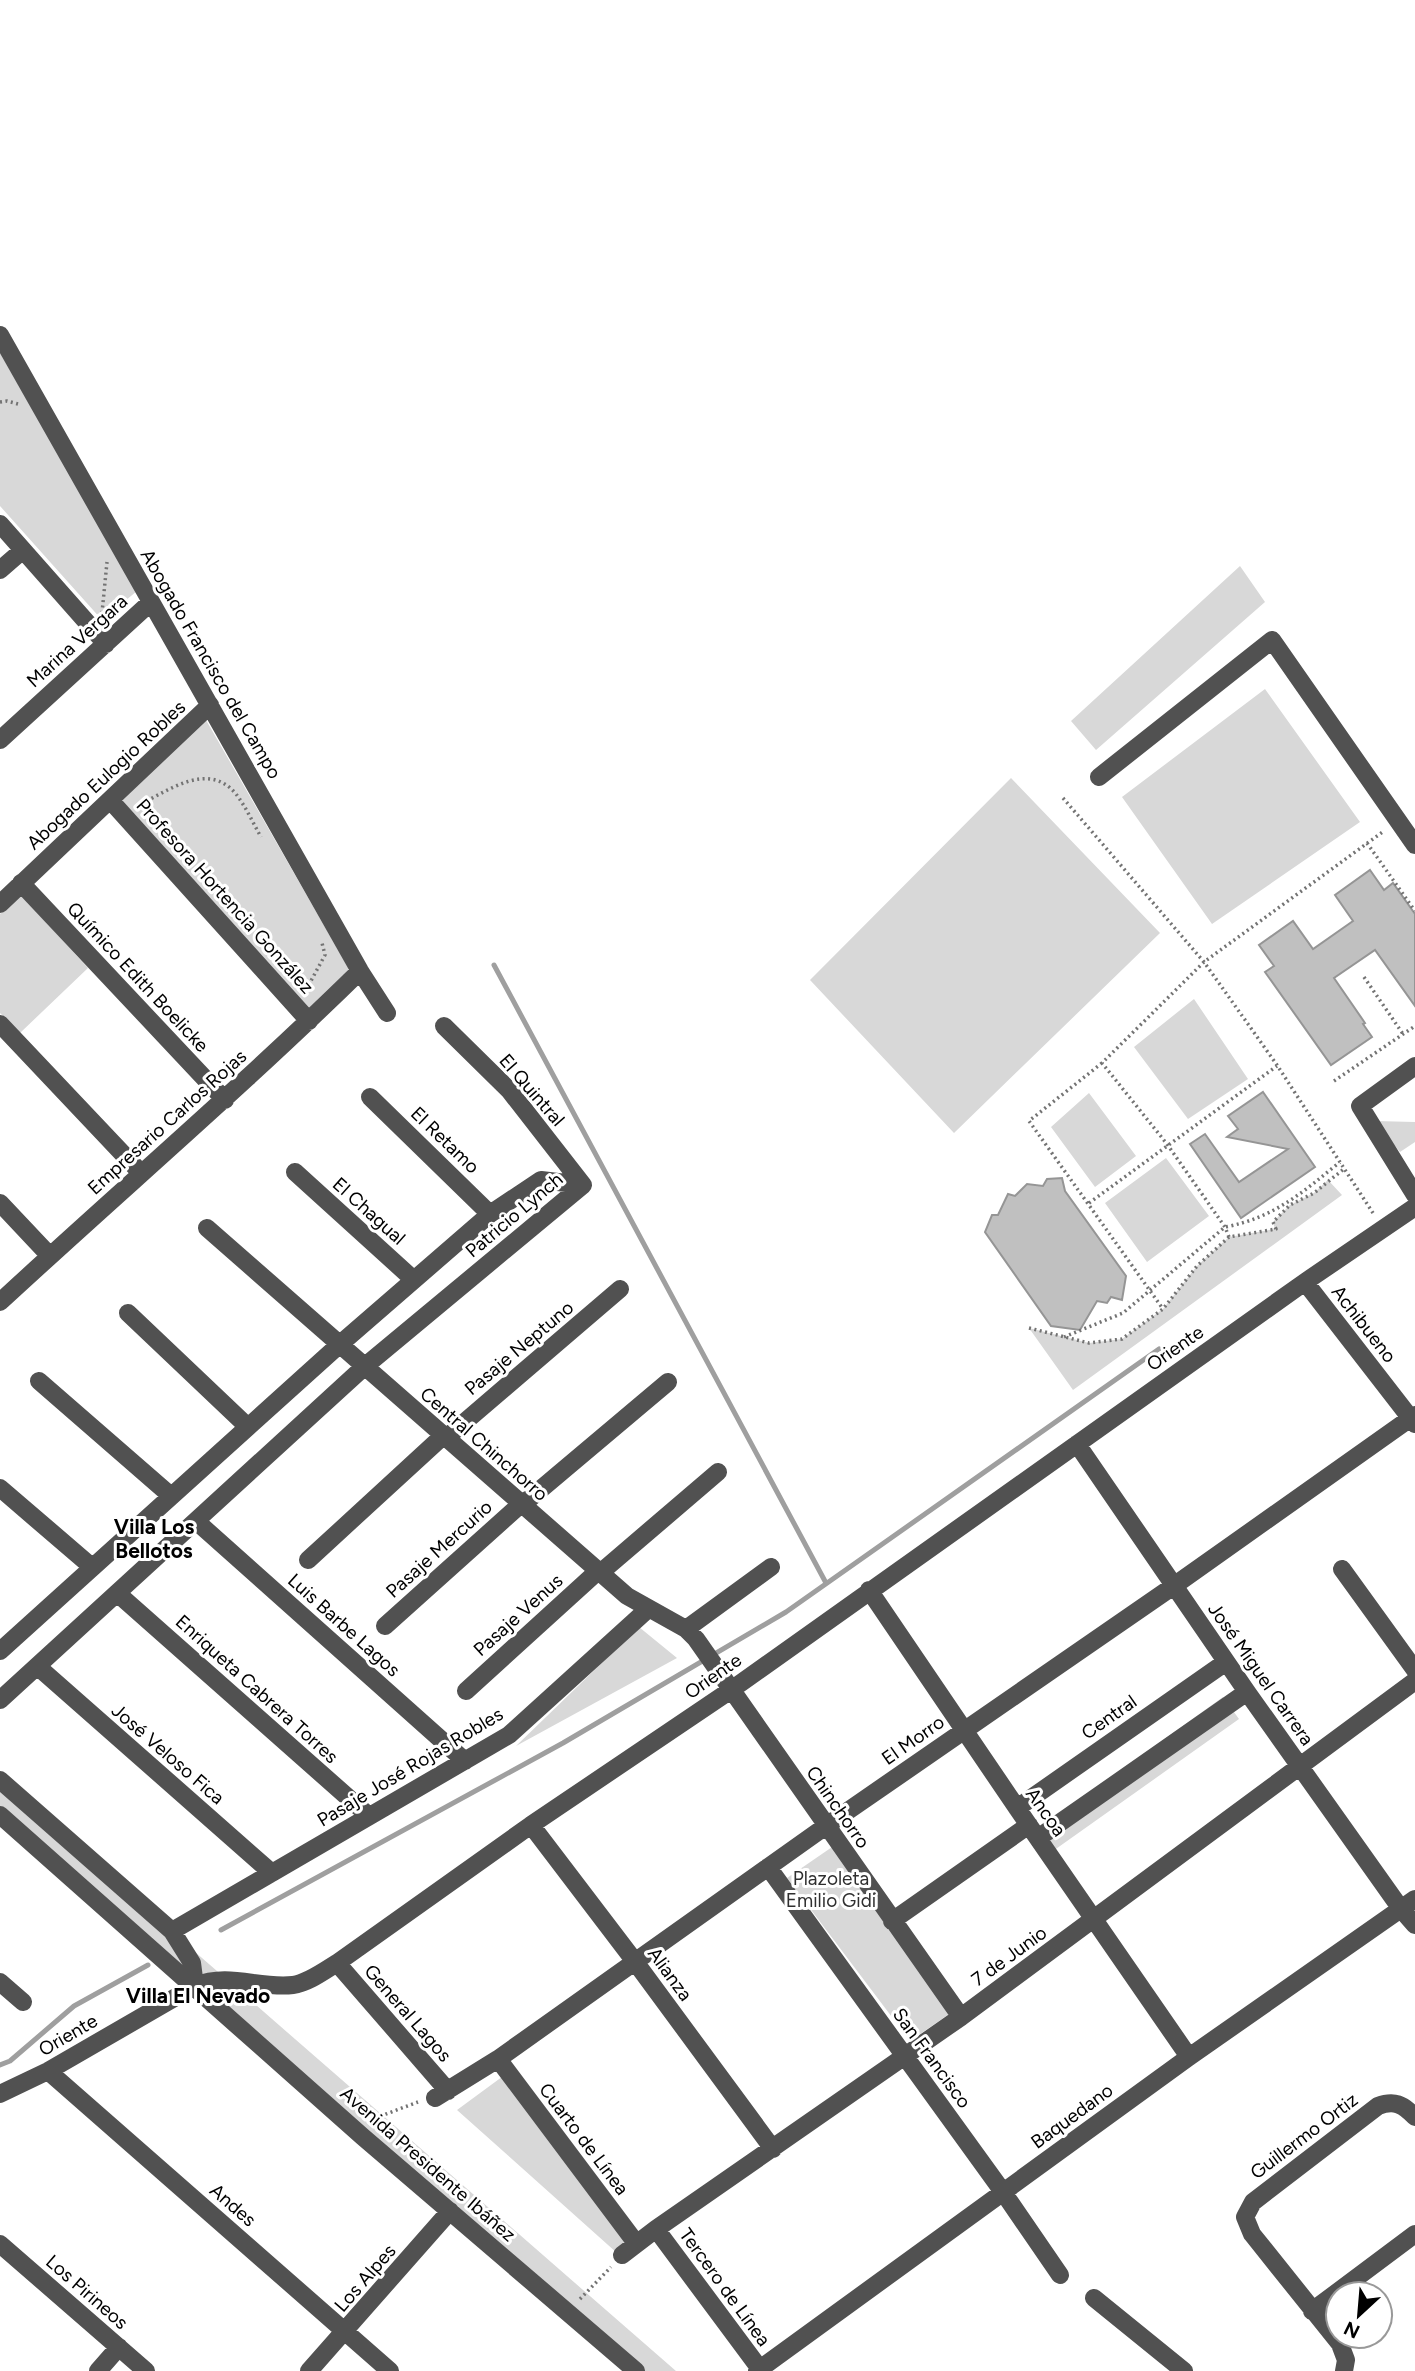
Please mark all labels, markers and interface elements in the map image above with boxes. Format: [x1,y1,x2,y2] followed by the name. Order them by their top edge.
[136,545,286,783] street label: Abogado Francisco del Campo
[22,590,132,692] street label: Marina Vergara
[22,695,190,855] street label: Abogado Eulogio Robles
[131,794,319,998] street label: Profesora Hortencia González
[62,897,214,1057] street label: Químico Edith Boelicke
[83,1045,251,1199] street label: Empresario Carlos Rojas
[494,1049,570,1131] street label: El Quintral
[406,1102,484,1178] street label: El Retamo
[461,1168,567,1262] street label: Patricio Lynch
[328,1172,410,1250] street label: El Chagual
[1327,1281,1401,1367] street label: Achibueno
[460,1296,578,1400] street label: Pasaje Neptuno
[1142,1320,1208,1376] street label: Oriente
[415,1382,553,1506] street label: Central Chinchorro
[381,1495,497,1603] street label: Pasaje Mercurio
[114,1514,194,1563] district label: Villa Los Bellotos
[283,1569,405,1681] street label: Luis Barbe Lagos
[469,1569,567,1661] street label: Pasaje Venus
[1203,1598,1319,1750] street label: José Miguel Carrera
[171,1610,343,1768] street label: Enriqueta Cabrera Torres
[680,1648,746,1704] street label: Oriente
[1077,1690,1141,1744] street label: Central
[107,1699,229,1809] street label: José Veloso Fica
[313,1702,507,1832] street label: Pasaje José Rojas Robles
[877,1710,949,1770] street label: El Morro
[801,1761,875,1853] street label: Chinchorro
[1021,1783,1071,1841] street label: Ancoa
[786,1867,876,1912] park label: Plazoleta Emilio Gidi
[967,1921,1051,1991] street label: 7 de Junio
[643,1943,697,2005] street label: Alianza
[360,1960,457,2066] street label: General Lagos
[126,1983,270,2008] district label: Villa El Nevado
[888,2003,976,2113] street label: San Francisco
[35,2009,101,2061] street label: Oriente
[534,2078,634,2200] street label: Cuarto de Línea
[1027,2079,1117,2153] street label: Baquedano
[336,2082,520,2246] street label: Avenida Presidente Ibáñez
[1246,2088,1362,2184] street label: Guillermo Ortiz
[205,2179,261,2231] street label: Andes
[675,2224,775,2350] street label: Tercero de Línea
[329,2239,401,2316] street label: Los Alpes
[41,2250,133,2334] street label: Los Pirineos
[1324,2280,1394,2350] north arrow
[1340,2316,1363,2343] text: N

